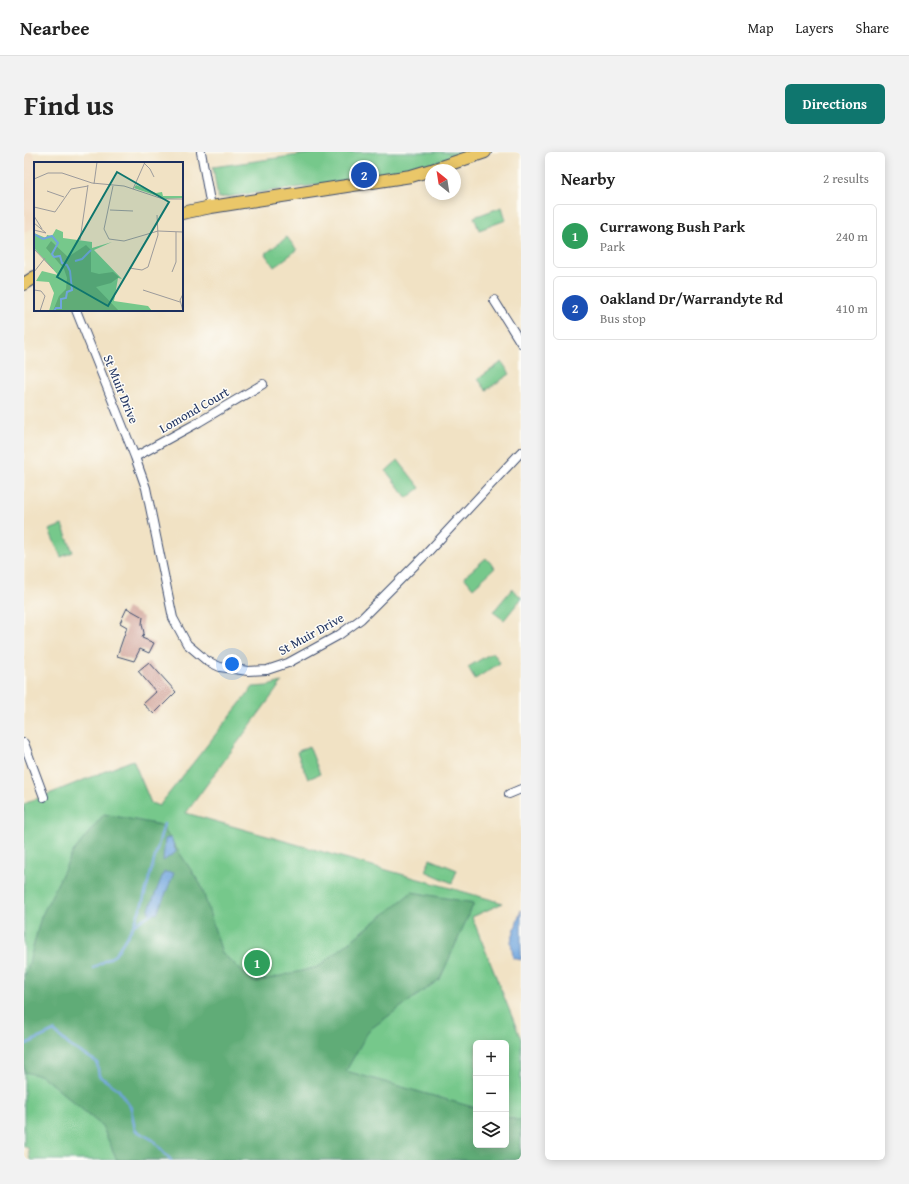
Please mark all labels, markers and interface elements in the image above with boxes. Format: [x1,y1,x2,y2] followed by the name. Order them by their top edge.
[20,14,90,42] text: Nearbee
[748,18,774,38] text: Map
[796,18,834,38] text: Layers
[856,18,889,38] text: Share
[24,84,114,125] text: Find us
[785,84,885,124] button: Directions
[351,160,377,190] pin: 2
[34,162,183,311] inset map
[425,164,461,200] north arrow
[561,166,615,191] text: Nearby
[823,169,869,188] text: 2 results
[600,216,745,237] text: Currawong Bush Park
[572,227,578,246] text: 1
[836,227,868,246] text: 240 m
[600,237,625,256] text: Park
[600,288,783,309] text: Oakland Dr/Warrandyte Rd
[572,299,578,318] text: 2
[836,299,868,318] text: 410 m
[600,309,646,328] text: Bus stop
[99,352,143,426] street label: St Muir Drive
[155,382,233,438] street label: Lomond Court
[275,608,347,660] street label: St Muir Drive
[222,654,242,674] your location
[244,948,270,978] pin: 1
[473,1040,509,1148] map controls
[473,1040,509,1076] button: +
[473,1076,509,1112] button: −
[473,1112,509,1148] button: layers

